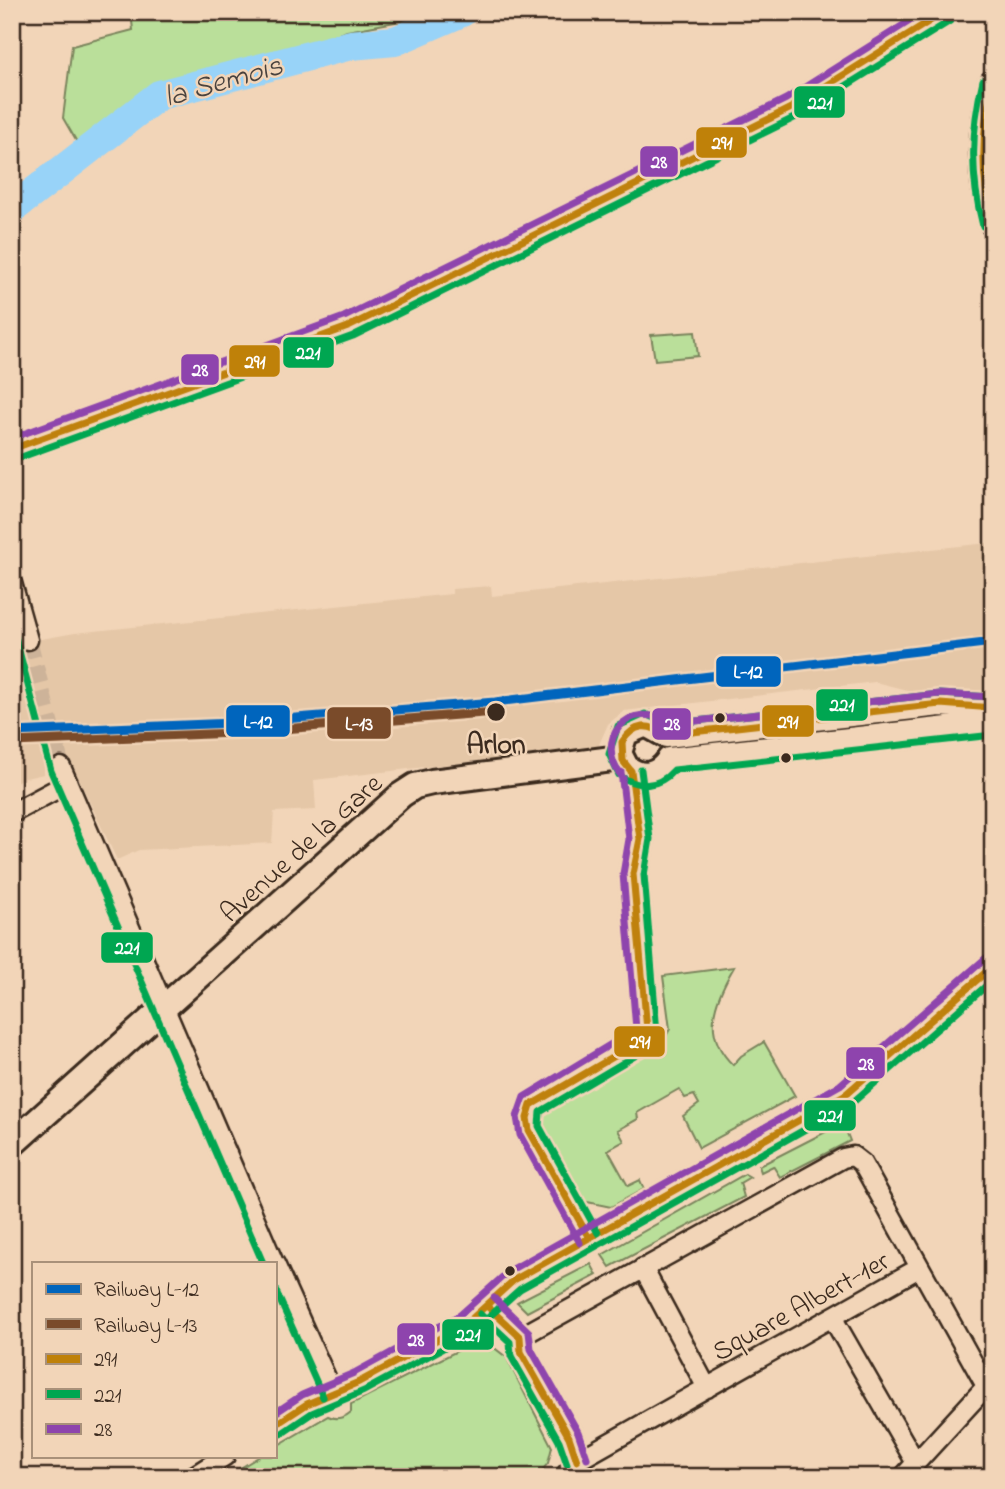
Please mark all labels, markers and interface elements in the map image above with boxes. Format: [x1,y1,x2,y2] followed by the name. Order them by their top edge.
[160,45,289,121] water label: la Semois
[793,85,846,119] line badge: 221
[807,91,832,118] text: 221
[695,126,748,159] line badge: 291
[710,131,733,158] text: 291
[639,145,679,178] line badge: 28
[650,150,667,177] text: 28
[282,336,335,369] line badge: 221
[295,341,320,368] text: 221
[228,344,281,378] line badge: 291
[243,350,266,377] text: 291
[180,353,220,386] line badge: 28
[191,358,208,385] text: 28
[715,655,782,688] line badge: L-12
[733,660,763,687] text: L-12
[815,688,869,722] line badge: 221
[829,693,854,720] text: 221
[485,701,507,723] marker: Arlon
[225,704,291,738] line badge: L-12
[761,704,815,738] line badge: 291
[326,706,392,740] line badge: L-13
[651,707,692,741] line badge: 28
[243,710,273,737] text: L-12
[776,710,799,737] text: 291
[713,711,727,725] unlabelled marker
[345,712,373,739] text: L-13
[663,712,680,739] text: 28
[467,726,526,767] place label: Arlon
[779,751,793,765] unlabelled marker
[212,765,393,934] street label: Avenue de la Gare
[100,931,154,964] line badge: 221
[114,936,139,963] text: 221
[613,1025,666,1058] line badge: 291
[628,1030,651,1057] text: 291
[845,1046,886,1080] line badge: 28
[857,1052,874,1079] text: 28
[803,1099,857,1132] line badge: 221
[817,1104,842,1131] text: 221
[706,1242,898,1374] street label: Square Albert-1er
[32,1262,276,1458] legend
[503,1264,517,1278] unlabelled marker
[94,1276,199,1308] text: Railway L-12
[94,1312,197,1344] text: Railway L-13
[441,1318,495,1351] line badge: 221
[396,1322,436,1356] line badge: 28
[455,1323,480,1350] text: 221
[407,1328,424,1355] text: 28
[94,1346,118,1376] text: 291
[94,1382,122,1412] text: 221
[94,1416,112,1446] text: 28

